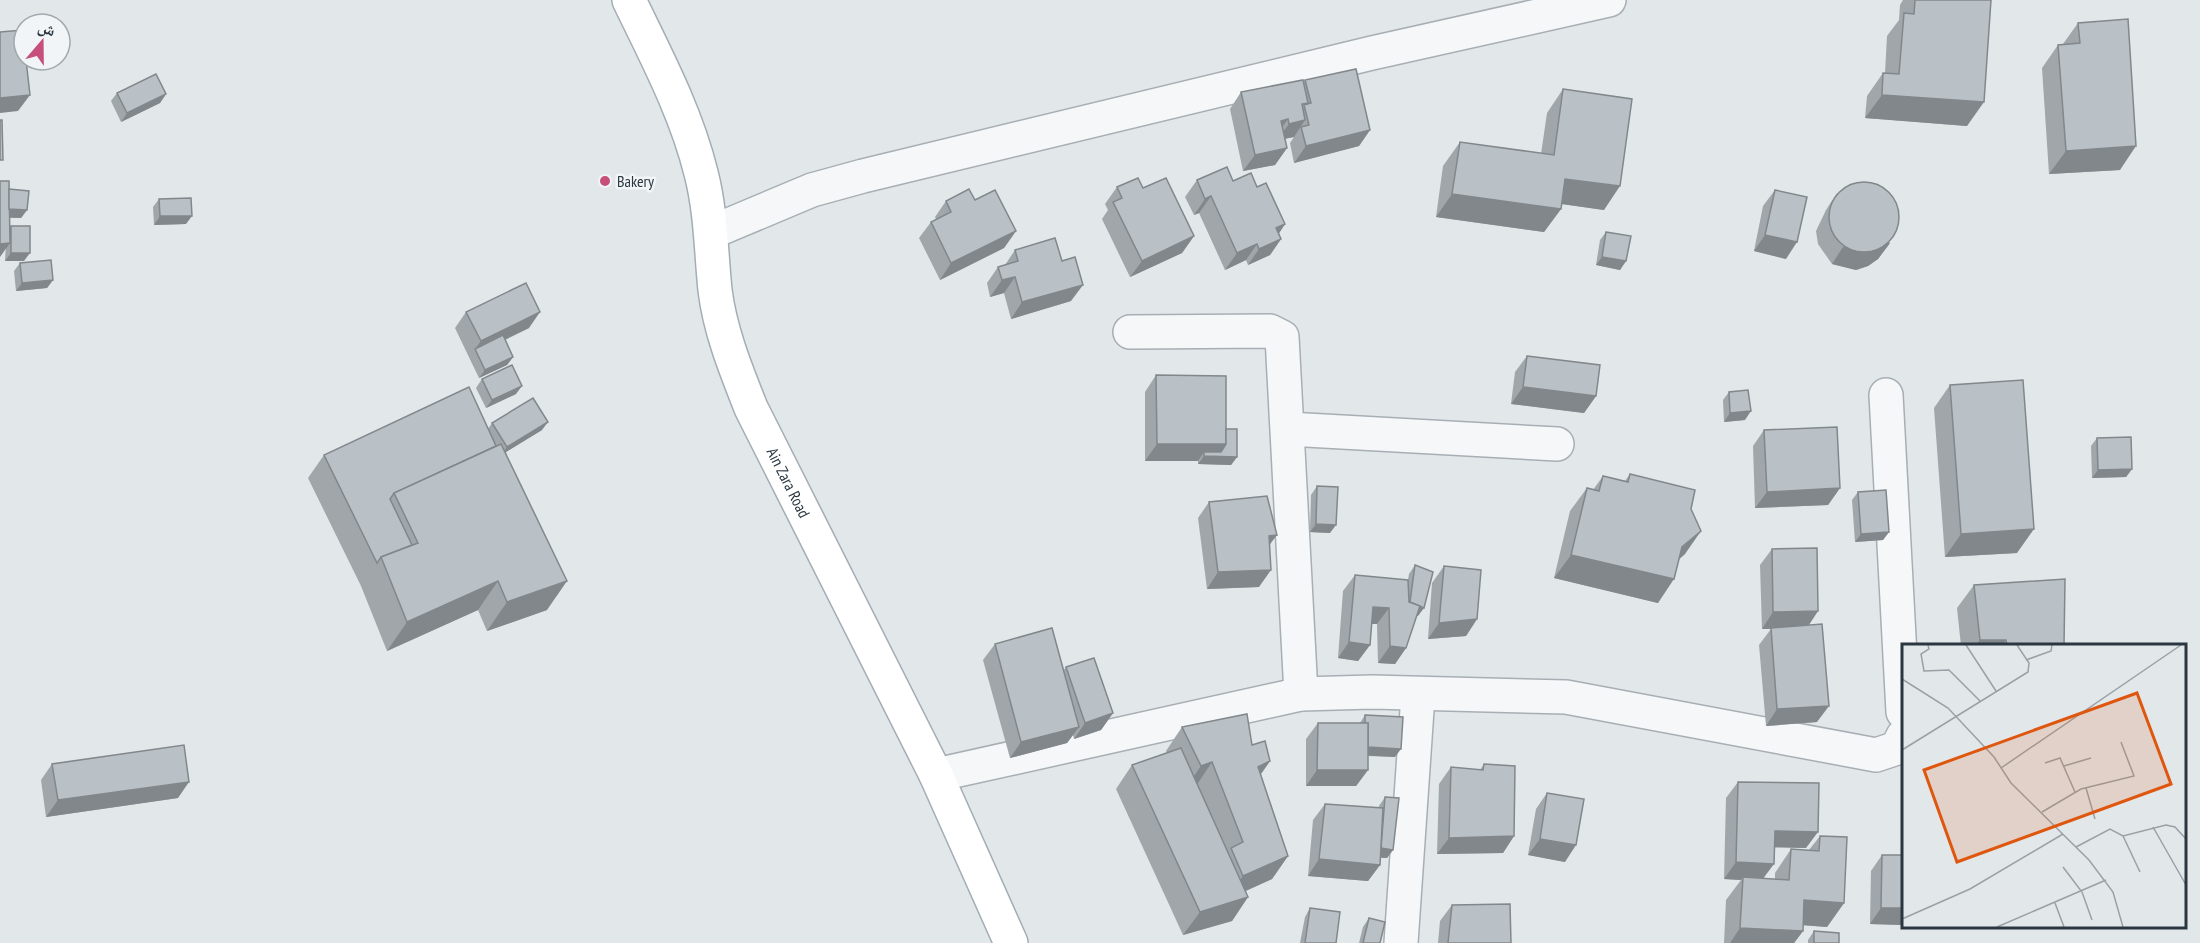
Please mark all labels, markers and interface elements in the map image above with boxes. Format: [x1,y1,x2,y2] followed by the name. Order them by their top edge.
[12,12,72,72] north arrow
[36,16,59,40] text: ش
[617,171,654,191] place label: Bakery
[598,174,612,188] marker: Bakery
[763,444,815,521] street label: Ain Zara Road
[1902,644,2185,928] inset map

